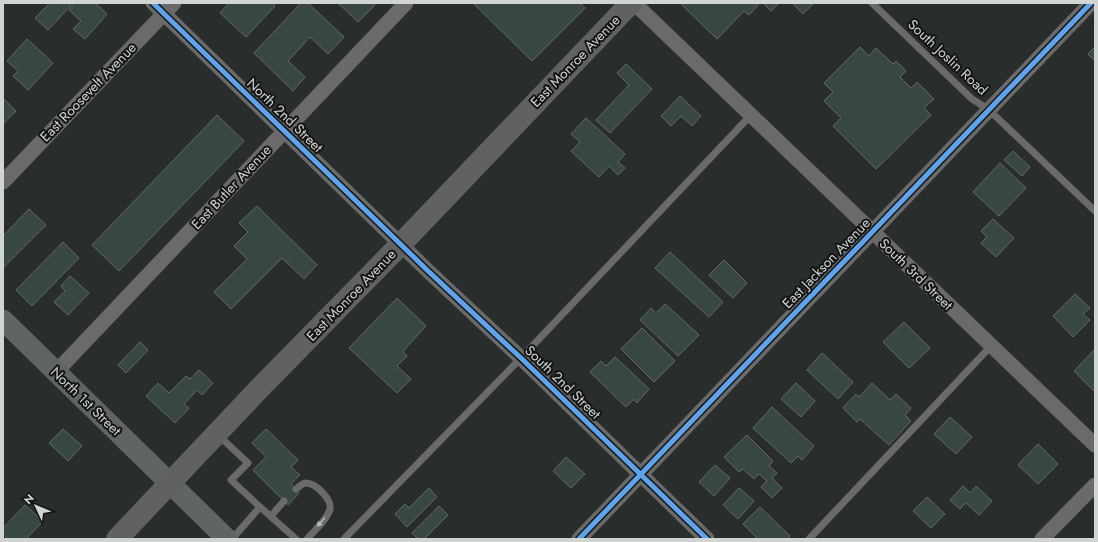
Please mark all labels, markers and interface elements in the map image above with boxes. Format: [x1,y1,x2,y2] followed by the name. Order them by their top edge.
[526,10,624,112] street label: East Monroe Avenue
[904,15,992,99] street label: South Joslin Road
[35,38,141,146] street label: East Roosevelt Avenue
[242,73,328,157] street label: North 2nd Street
[186,140,276,234] street label: East Butler Avenue
[777,213,875,313] street label: East Jackson Avenue
[875,234,958,315] street label: South 3rd Street
[302,244,400,346] street label: East Monroe Avenue
[521,341,606,424] street label: South 2nd Street
[46,362,126,440] street label: North 1st Street
[16,486,56,526] north arrow
[20,490,38,508] text: N
[316,517,325,528] one-way arrow

